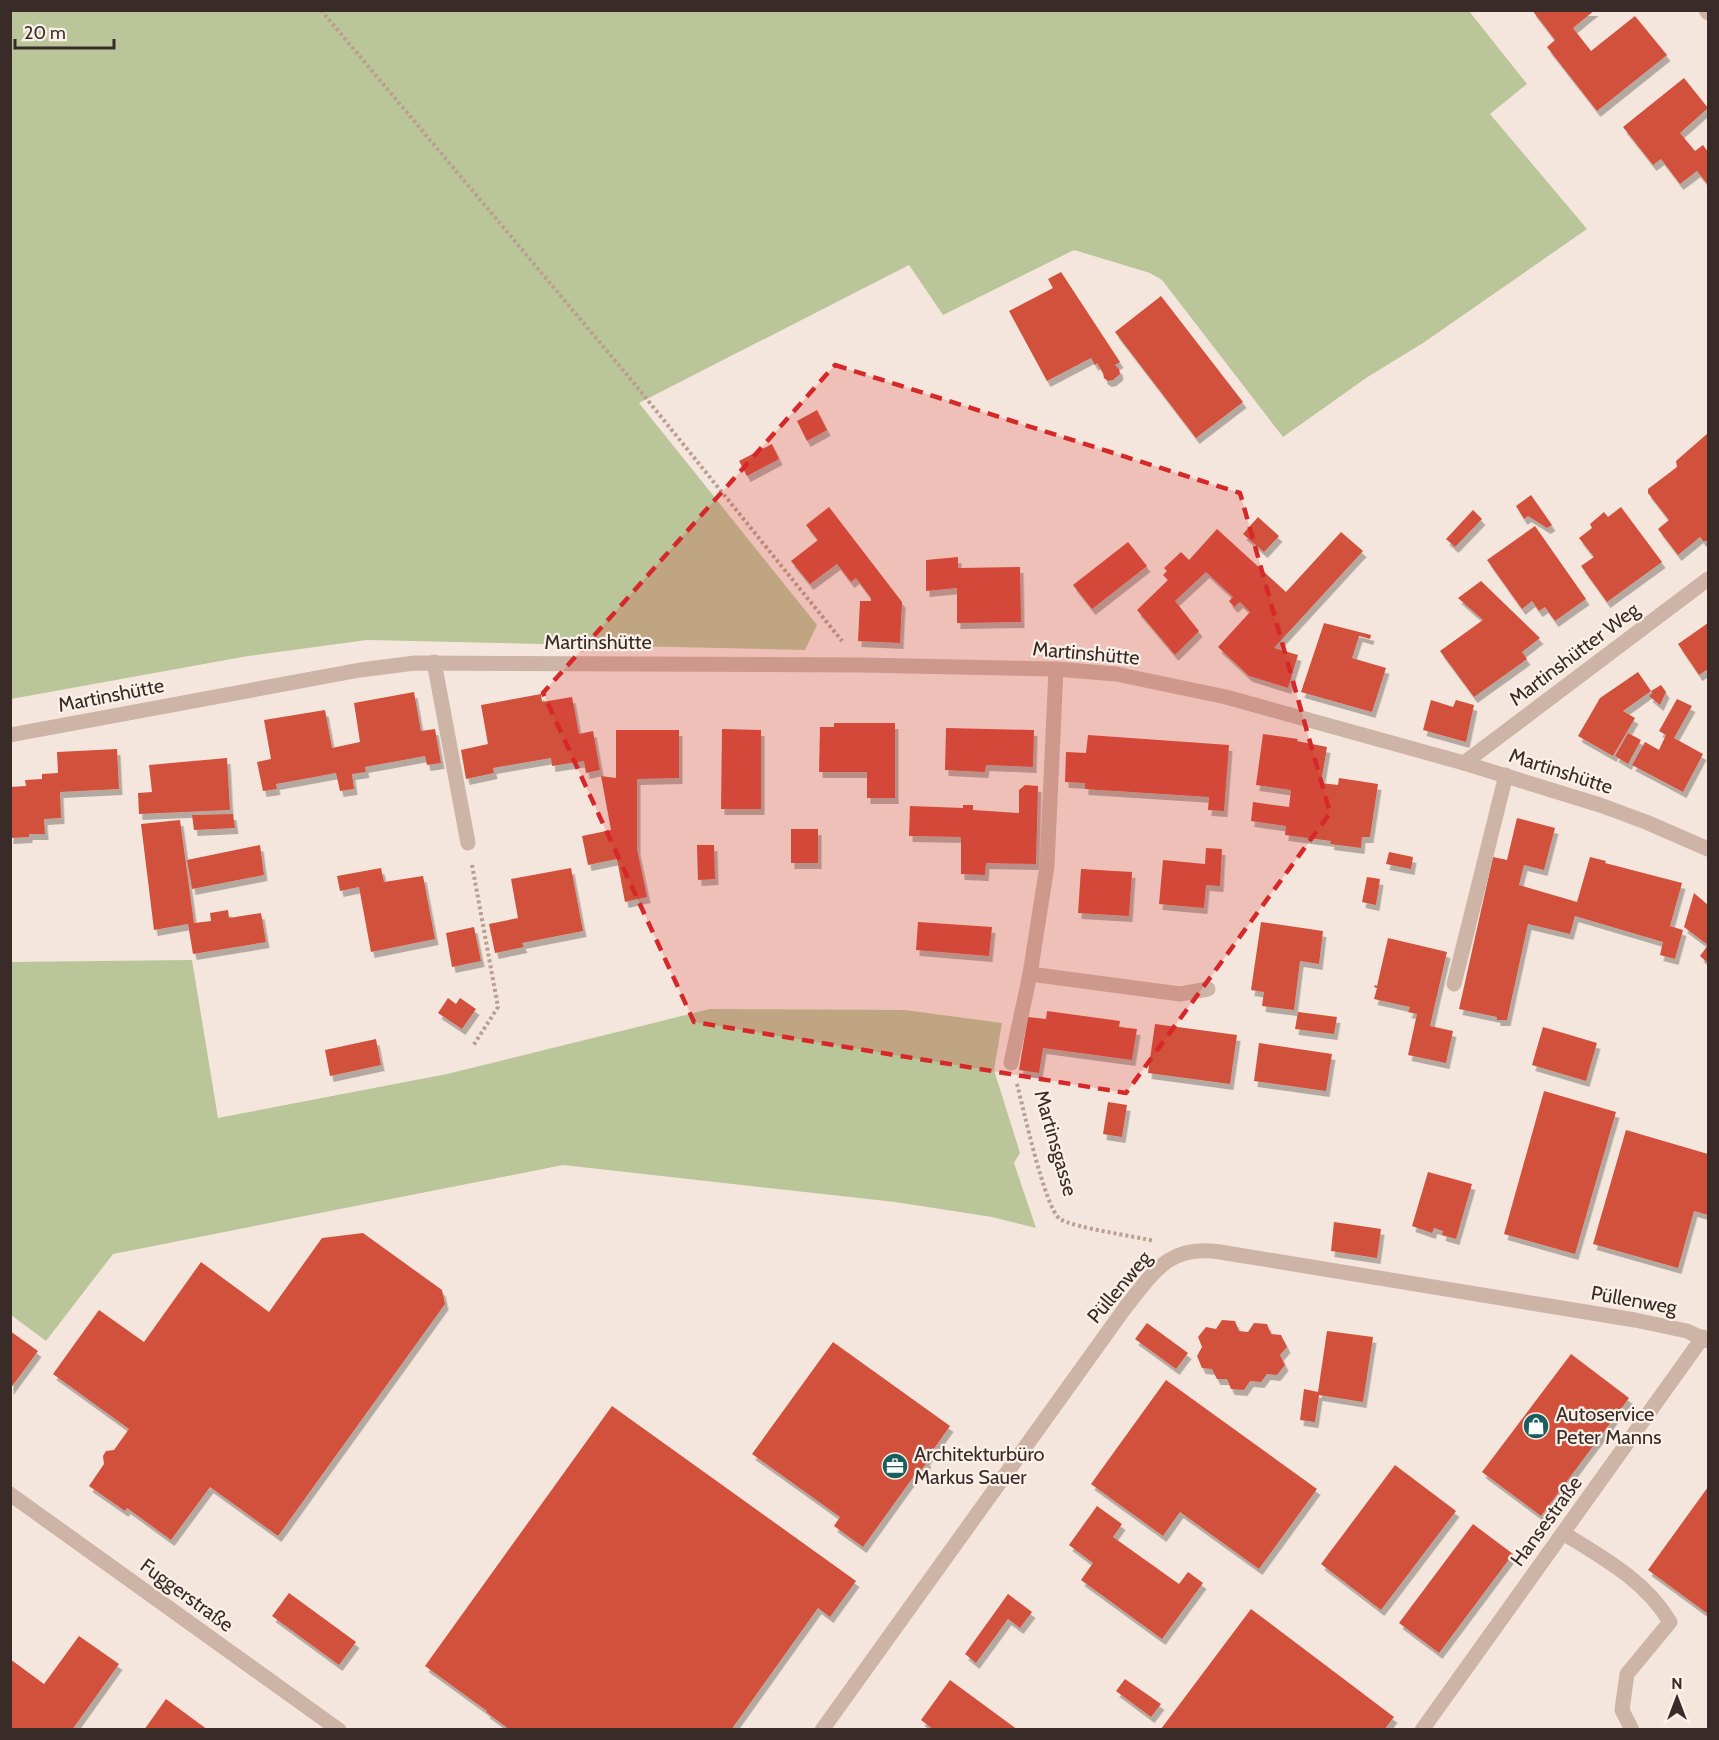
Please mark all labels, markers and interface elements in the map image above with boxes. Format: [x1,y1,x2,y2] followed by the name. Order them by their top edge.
[15,12,114,50] scale bar
[24,22,66,44] text: 20 m
[1504,597,1645,711] street label: Martinshütter Weg
[544,630,652,654] street label: Martinshütte
[1031,636,1141,670] street label: Martinshütte
[56,673,166,717] street label: Martinshütte
[1506,743,1616,799] street label: Martinshütte
[1029,1087,1083,1199] street label: Martinsgasse
[1082,1245,1157,1328] street label: Püllenweg
[1589,1281,1680,1320] street label: Püllenweg
[1556,1402,1662,1449] place label: Autoservice Peter Manns
[1521,1411,1551,1441] shop icon: Autoservice Peter Manns
[914,1442,1045,1489] place label: Architekturbüro Markus Sauer
[880,1451,910,1481] office icon: Architekturbüro Markus Sauer
[1505,1471,1587,1571] street label: Hansestraße
[136,1553,238,1637] street label: Fuggerstraße
[1647,1668,1707,1728] north arrow
[1671,1674,1683,1693] text: N

